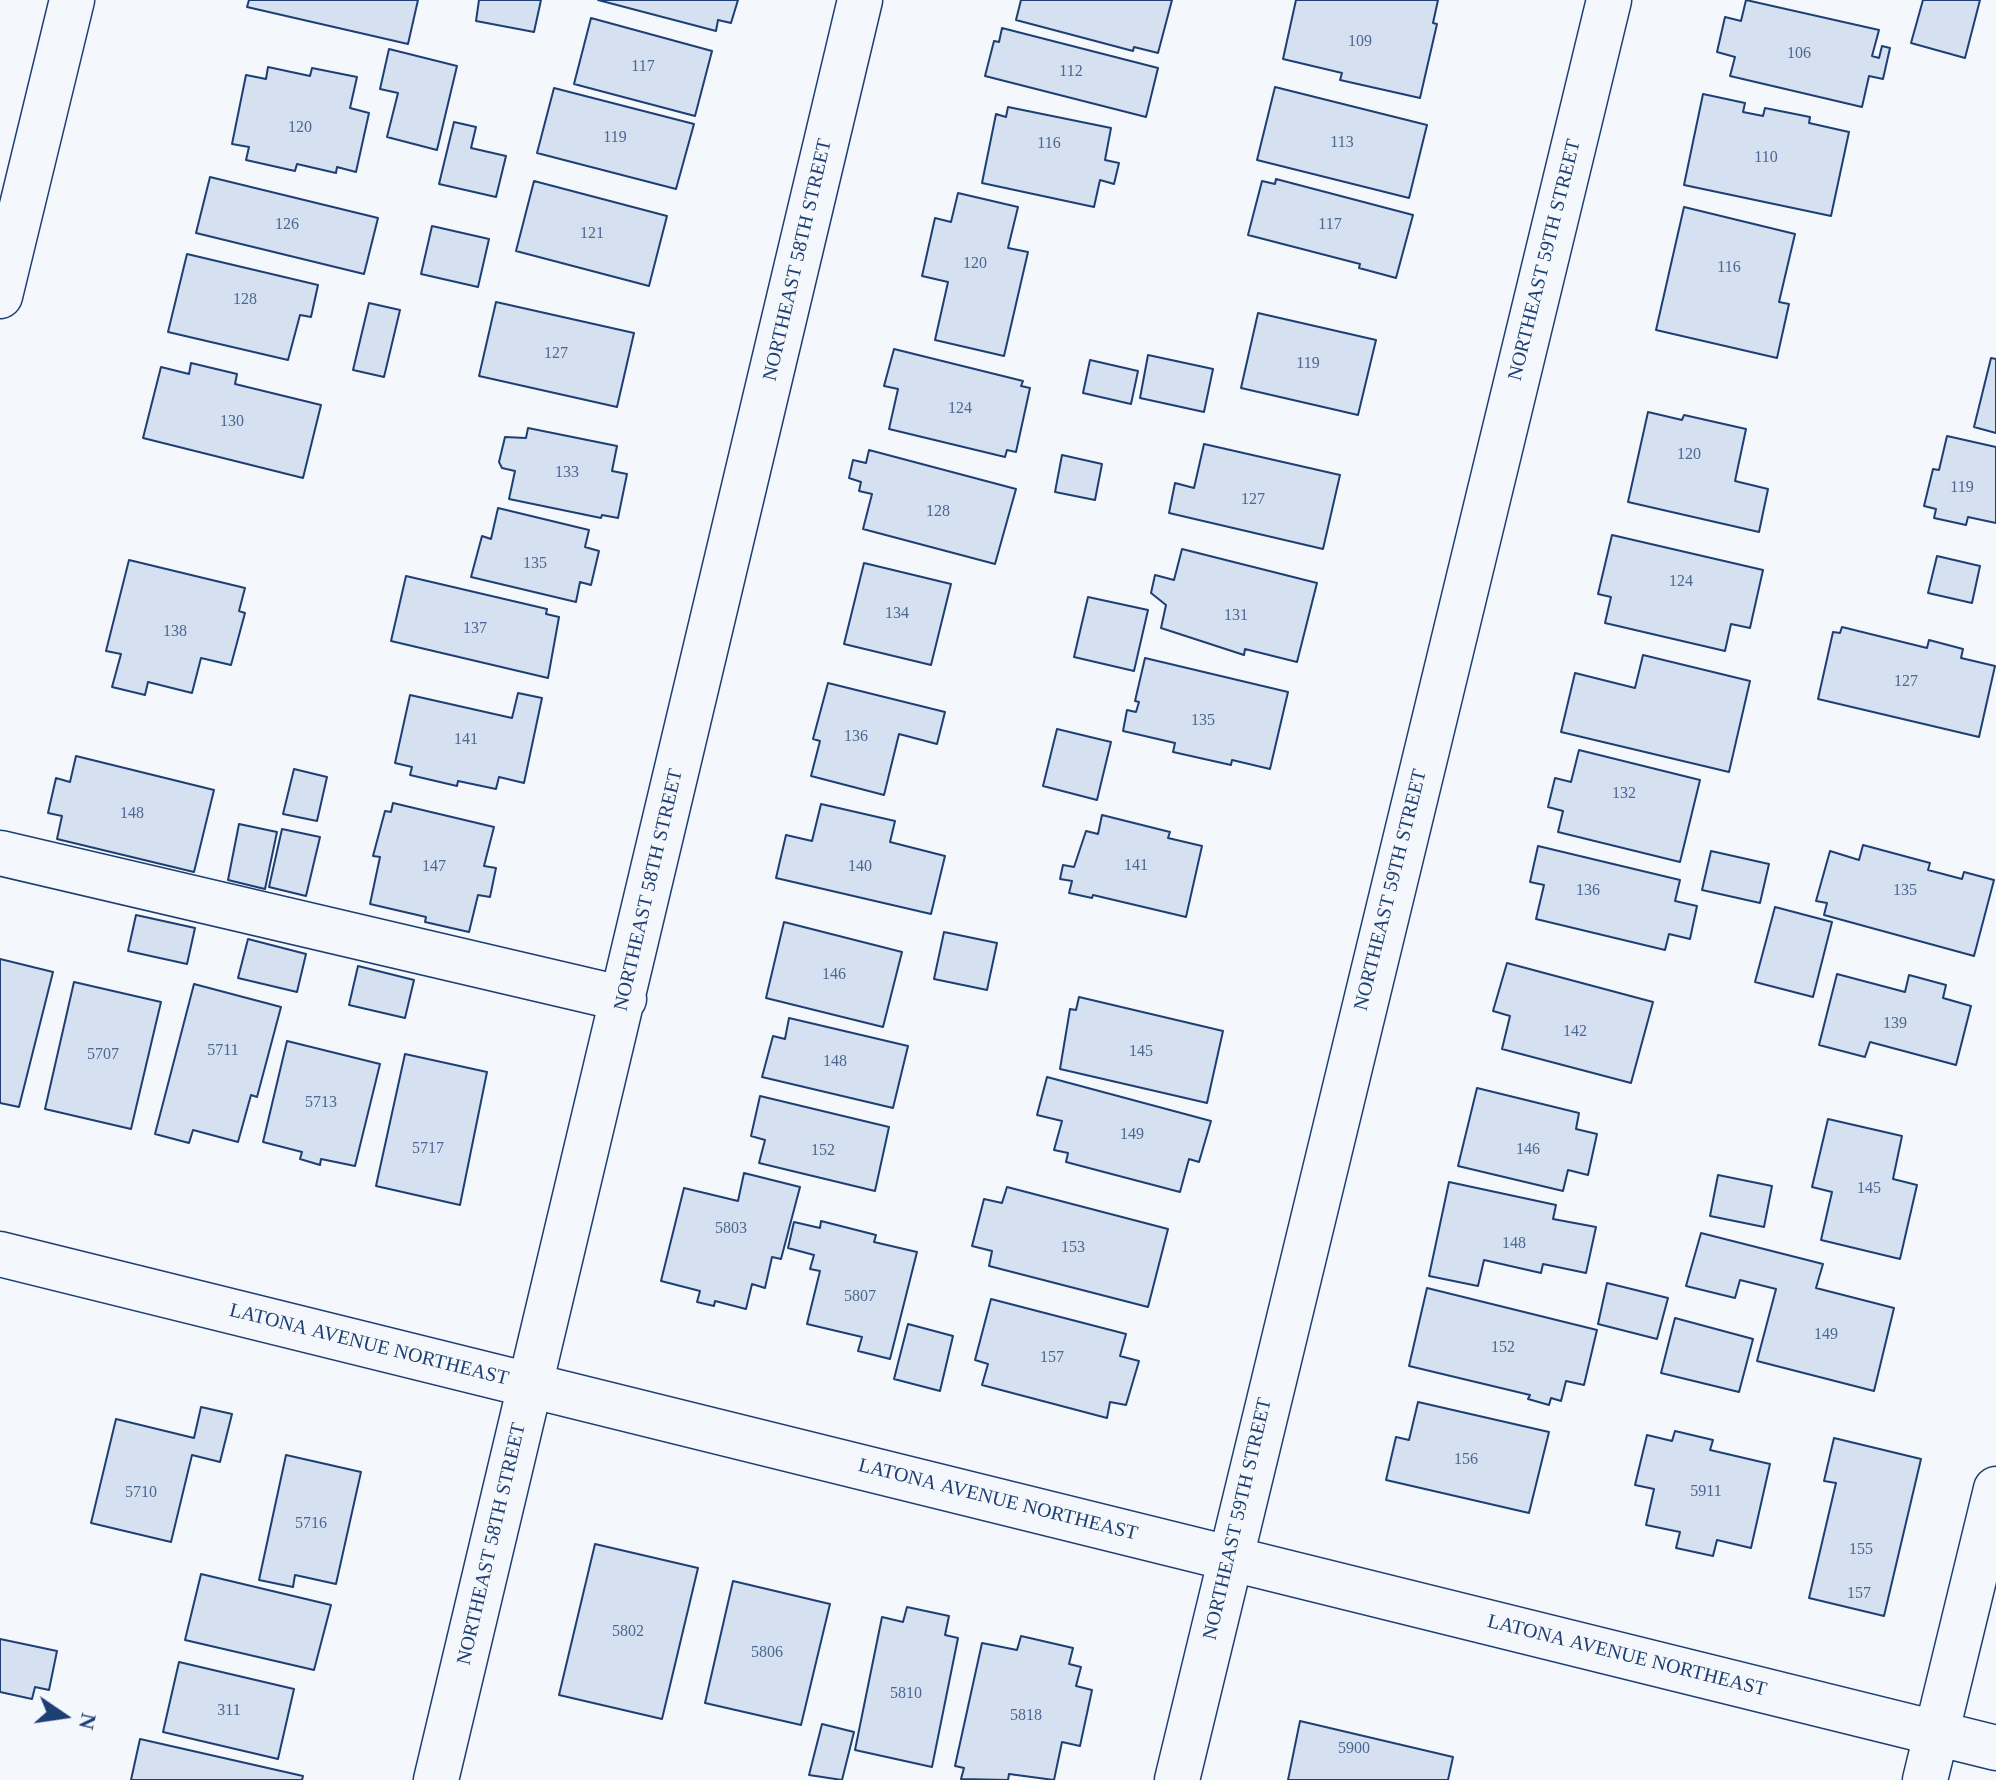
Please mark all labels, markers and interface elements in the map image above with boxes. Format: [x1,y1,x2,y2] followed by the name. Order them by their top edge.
[1348,32,1372,52] house number: 109
[1787,44,1811,64] house number: 106
[631,57,655,77] house number: 117
[1059,62,1083,82] house number: 112
[288,118,312,138] house number: 120
[603,128,627,148] house number: 119
[1330,133,1354,153] house number: 113
[1037,134,1061,154] house number: 116
[758,137,838,383] street label: NORTHEAST 58TH STREET
[1503,137,1587,383] street label: NORTHEAST 59TH STREET
[1754,148,1778,168] house number: 110
[275,215,299,235] house number: 126
[1318,215,1342,235] house number: 117
[580,224,604,244] house number: 121
[963,254,987,274] house number: 120
[1717,258,1741,278] house number: 116
[233,290,257,310] house number: 128
[544,344,568,364] house number: 127
[1296,354,1320,374] house number: 119
[948,399,972,419] house number: 124
[220,412,244,432] house number: 130
[1677,445,1701,465] house number: 120
[555,463,579,483] house number: 133
[1950,478,1974,498] house number: 119
[1241,490,1265,510] house number: 127
[926,502,950,522] house number: 128
[523,554,547,574] house number: 135
[1669,572,1693,592] house number: 124
[885,604,909,624] house number: 134
[1224,606,1248,626] house number: 131
[463,619,487,639] house number: 137
[163,622,187,642] house number: 138
[1894,672,1918,692] house number: 127
[1191,711,1215,731] house number: 135
[844,727,868,747] house number: 136
[454,730,478,750] house number: 141
[609,767,689,1013] street label: NORTHEAST 58TH STREET
[1349,767,1433,1013] street label: NORTHEAST 59TH STREET
[1612,784,1636,804] house number: 132
[120,804,144,824] house number: 148
[1124,856,1148,876] house number: 141
[422,857,446,877] house number: 147
[848,857,872,877] house number: 140
[1576,881,1600,901] house number: 136
[1893,881,1917,901] house number: 135
[822,965,846,985] house number: 146
[1883,1014,1907,1034] house number: 139
[1563,1022,1587,1042] house number: 142
[207,1041,239,1061] house number: 5711
[1129,1042,1153,1062] house number: 145
[87,1045,119,1065] house number: 5707
[823,1052,847,1072] house number: 148
[305,1093,337,1113] house number: 5713
[1120,1125,1144,1145] house number: 149
[412,1139,444,1159] house number: 5717
[1516,1140,1540,1160] house number: 146
[811,1141,835,1161] house number: 152
[1857,1179,1881,1199] house number: 145
[715,1219,747,1239] house number: 5803
[1502,1234,1526,1254] house number: 148
[1061,1238,1085,1258] house number: 153
[844,1287,876,1307] house number: 5807
[227,1299,511,1391] street label: LATONA AVENUE NORTHEAST
[1814,1325,1838,1345] house number: 149
[1491,1338,1515,1358] house number: 152
[1040,1348,1064,1368] house number: 157
[1198,1396,1278,1642] street label: NORTHEAST 59TH STREET
[452,1421,532,1667] street label: NORTHEAST 58TH STREET
[1454,1450,1478,1470] house number: 156
[856,1454,1140,1546] street label: LATONA AVENUE NORTHEAST
[1690,1482,1722,1502] house number: 5911
[125,1483,157,1503] house number: 5710
[295,1514,327,1534] house number: 5716
[1849,1540,1873,1560] house number: 155
[1847,1584,1871,1604] house number: 157
[1485,1610,1769,1702] street label: LATONA AVENUE NORTHEAST
[612,1622,644,1642] house number: 5802
[751,1643,783,1663] house number: 5806
[24,1676,104,1756] north arrow
[890,1684,922,1704] house number: 5810
[217,1701,241,1721] house number: 311
[1010,1706,1042,1726] house number: 5818
[74,1711,102,1732] text: N
[1338,1739,1370,1759] house number: 5900

